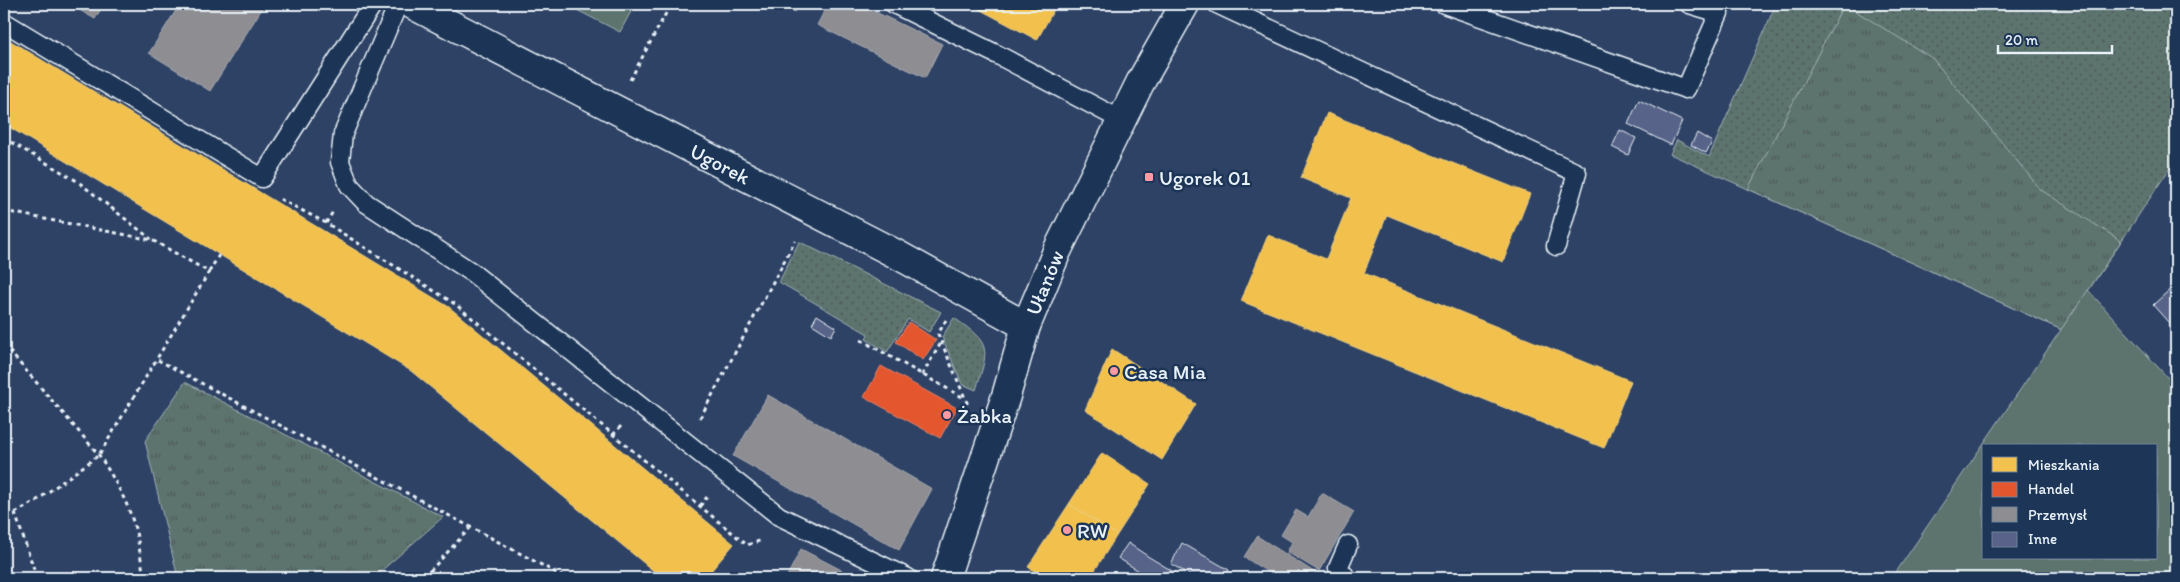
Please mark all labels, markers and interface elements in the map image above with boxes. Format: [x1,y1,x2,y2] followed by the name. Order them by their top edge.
[1998,22,2111,54] scale bar
[2005,31,2039,49] text: 20 m
[686,138,755,189] street label: Ugorek
[1159,165,1251,190] place label: Ugorek 01
[1143,171,1155,183] marker: Ugorek 01
[1020,246,1069,319] street label: Ułanów
[1124,359,1206,384] place label: Casa Mia
[1108,365,1120,377] marker: Casa Mia
[957,403,1012,428] place label: Żabka
[941,409,953,421] marker: Żabka
[1982,444,2158,560] legend
[2028,456,2100,474] text: Mieszkania
[2028,480,2075,498] text: Handel
[2028,506,2088,524] text: Przemysł
[1077,518,1108,543] place label: RW
[1061,524,1073,536] marker: RW
[2028,530,2057,548] text: Inne

